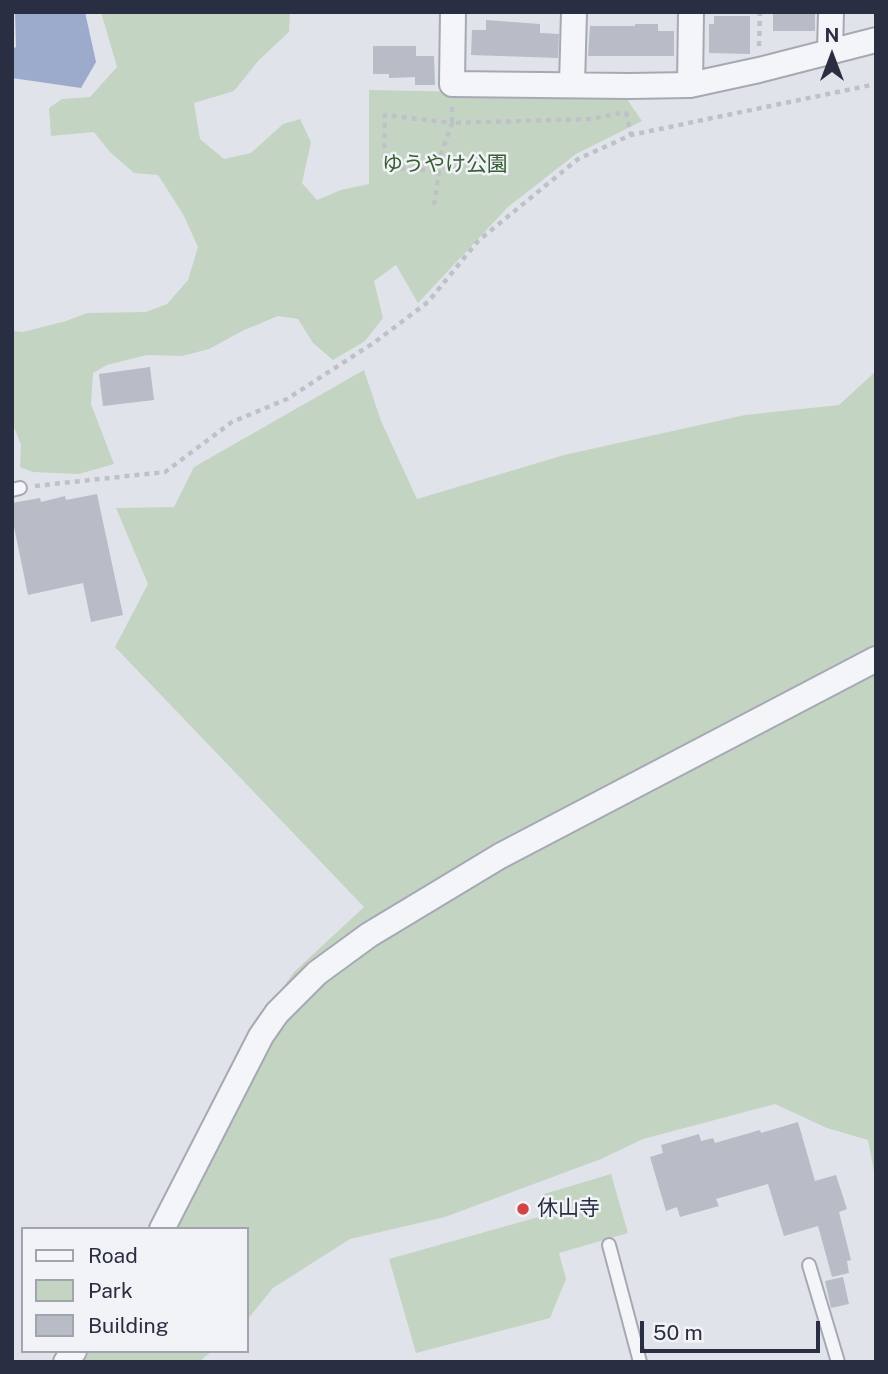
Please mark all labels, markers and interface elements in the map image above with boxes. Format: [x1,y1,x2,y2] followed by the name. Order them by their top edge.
[797,21,867,91] north arrow
[825,24,839,46] text: N
[382,152,508,178] park label: ゆうやけ公園
[537,1196,600,1222] place label: 休山寺
[515,1201,531,1217] marker: 休山寺
[21,1227,248,1353] legend
[88,1243,138,1268] text: Road
[88,1278,133,1303] text: Park
[643,1308,823,1352] scale bar
[88,1313,169,1338] text: Building
[653,1320,703,1345] text: 50 m

